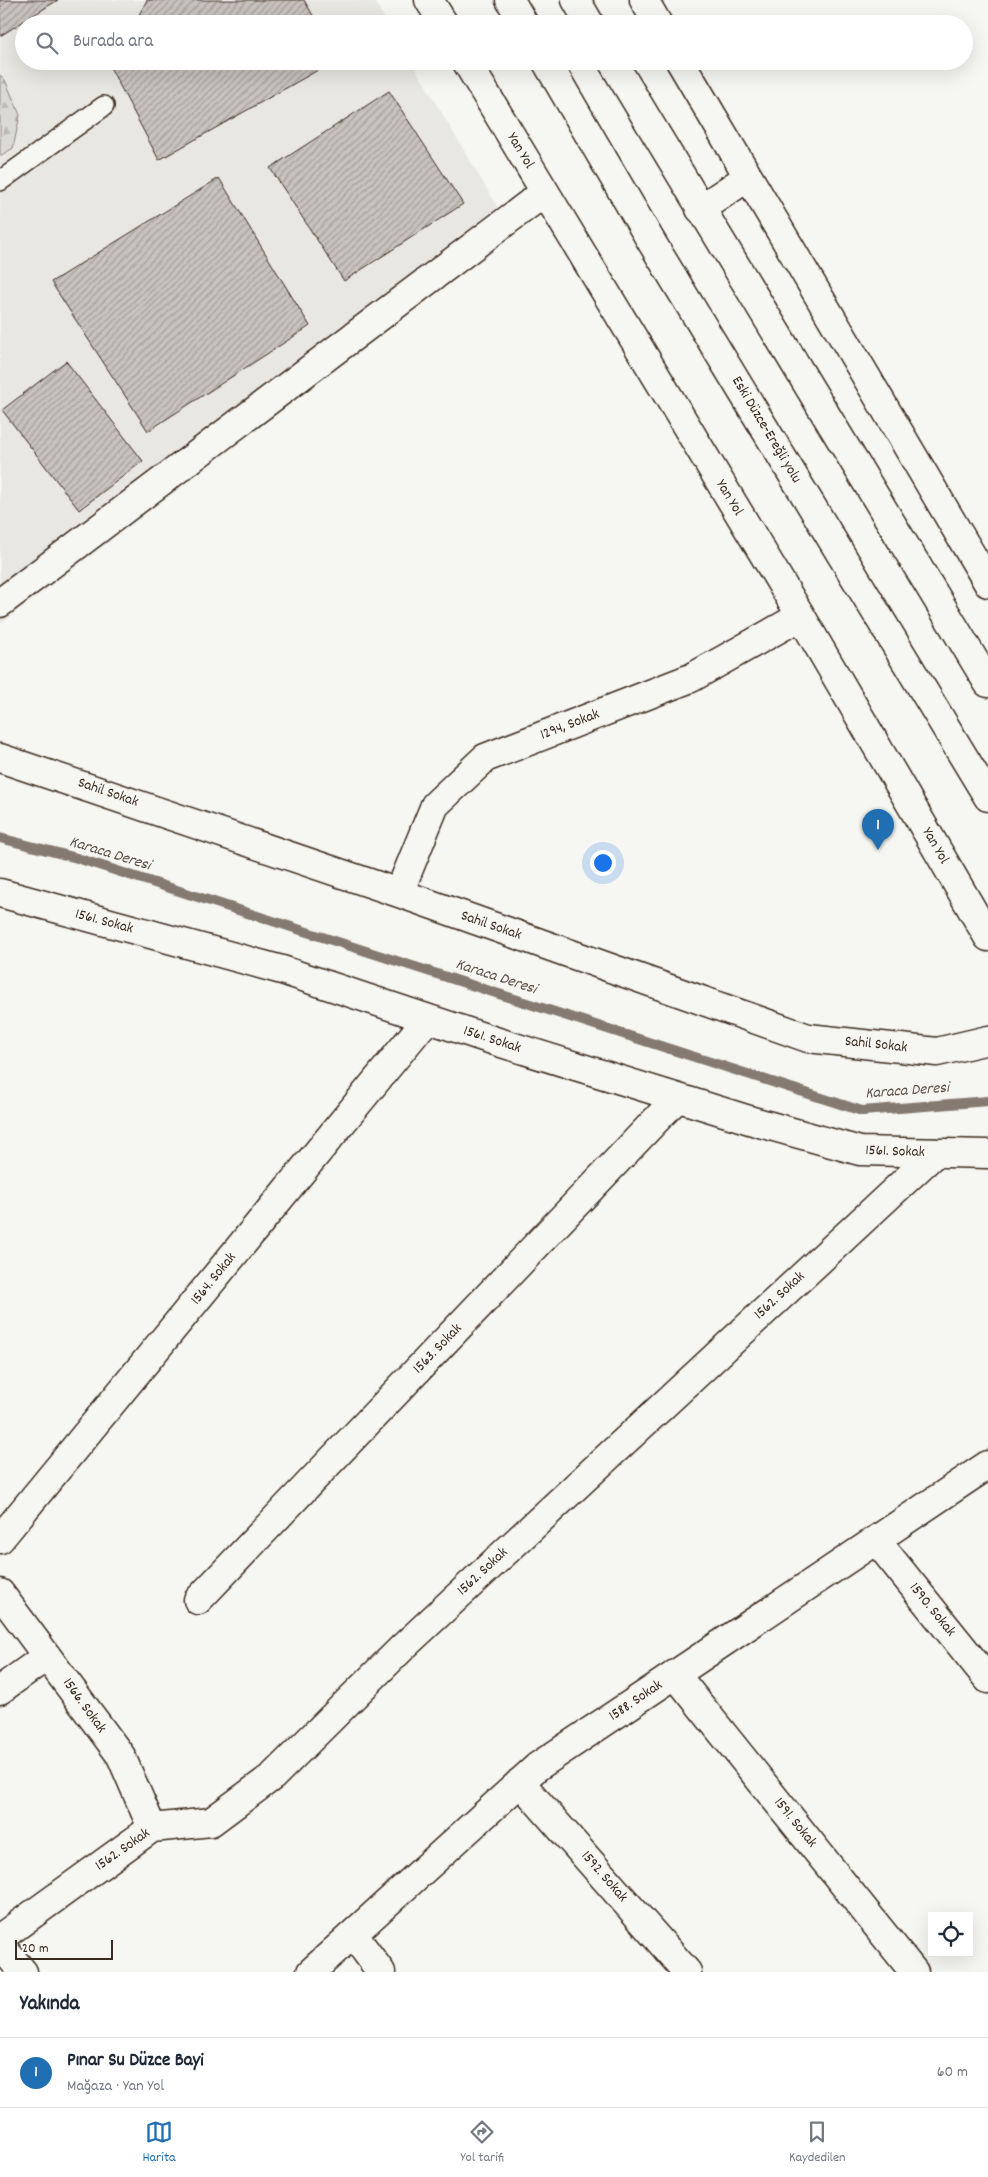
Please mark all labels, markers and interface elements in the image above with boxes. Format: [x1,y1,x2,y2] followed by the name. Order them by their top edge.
[15,15,973,70] search box
[33,29,61,57] icon: search
[73,29,153,56] text: Burada ara
[501,129,540,174] street label: Yan Yol
[725,372,807,488] street label: Eski Düzce-Ereğli yolu
[710,476,749,521] street label: Yan Yol
[537,704,603,746] street label: 1294, Sokak
[75,772,141,814] street label: Sahil Sokak
[862,809,894,850] pin: 1
[916,824,954,869] street label: Yan Yol
[67,831,156,878] water label: Karaca Deresi
[590,850,616,876] your location
[72,904,136,940] street label: 1561. Sokak
[458,905,524,947] street label: Sahil Sokak
[453,953,542,1002] water label: Karaca Deresi
[460,1020,524,1060] street label: 1561. Sokak
[844,1031,908,1059] street label: Sahil Sokak
[864,1076,953,1105] water label: Karaca Deresi
[865,1140,925,1164] street label: 1561. Sokak
[186,1248,242,1310] street label: 1564. Sokak
[750,1267,810,1325] street label: 1562. Sokak
[408,1319,468,1379] street label: 1563. Sokak
[453,1543,513,1601] street label: 1562. Sokak
[903,1578,961,1642] street label: 1590. Sokak
[56,1674,112,1738] street label: 1566. Sokak
[605,1675,667,1727] street label: 1588. Sokak
[768,1793,822,1853] street label: 1591. Sokak
[91,1823,155,1877] street label: 1562. Sokak
[575,1846,633,1908] street label: 1592. Sokak
[928,1912,973,1957] map controls
[928,1912,973,1957] button: locate
[15,1937,112,1960] scale bar
[22,1939,49,1959] text: 20 m
[20,1990,79,2020] text: Yakında
[67,2048,204,2075] text: Pınar Su Düzce Bayi
[34,2061,38,2084] text: 1
[937,2061,968,2084] text: 60 m
[67,2075,164,2098] text: Mağaza · Yan Yol
[142,2118,176,2168] tab: Harita
[460,2118,504,2168] tab: Yol tarifi
[789,2118,846,2168] tab: Kaydedilen

